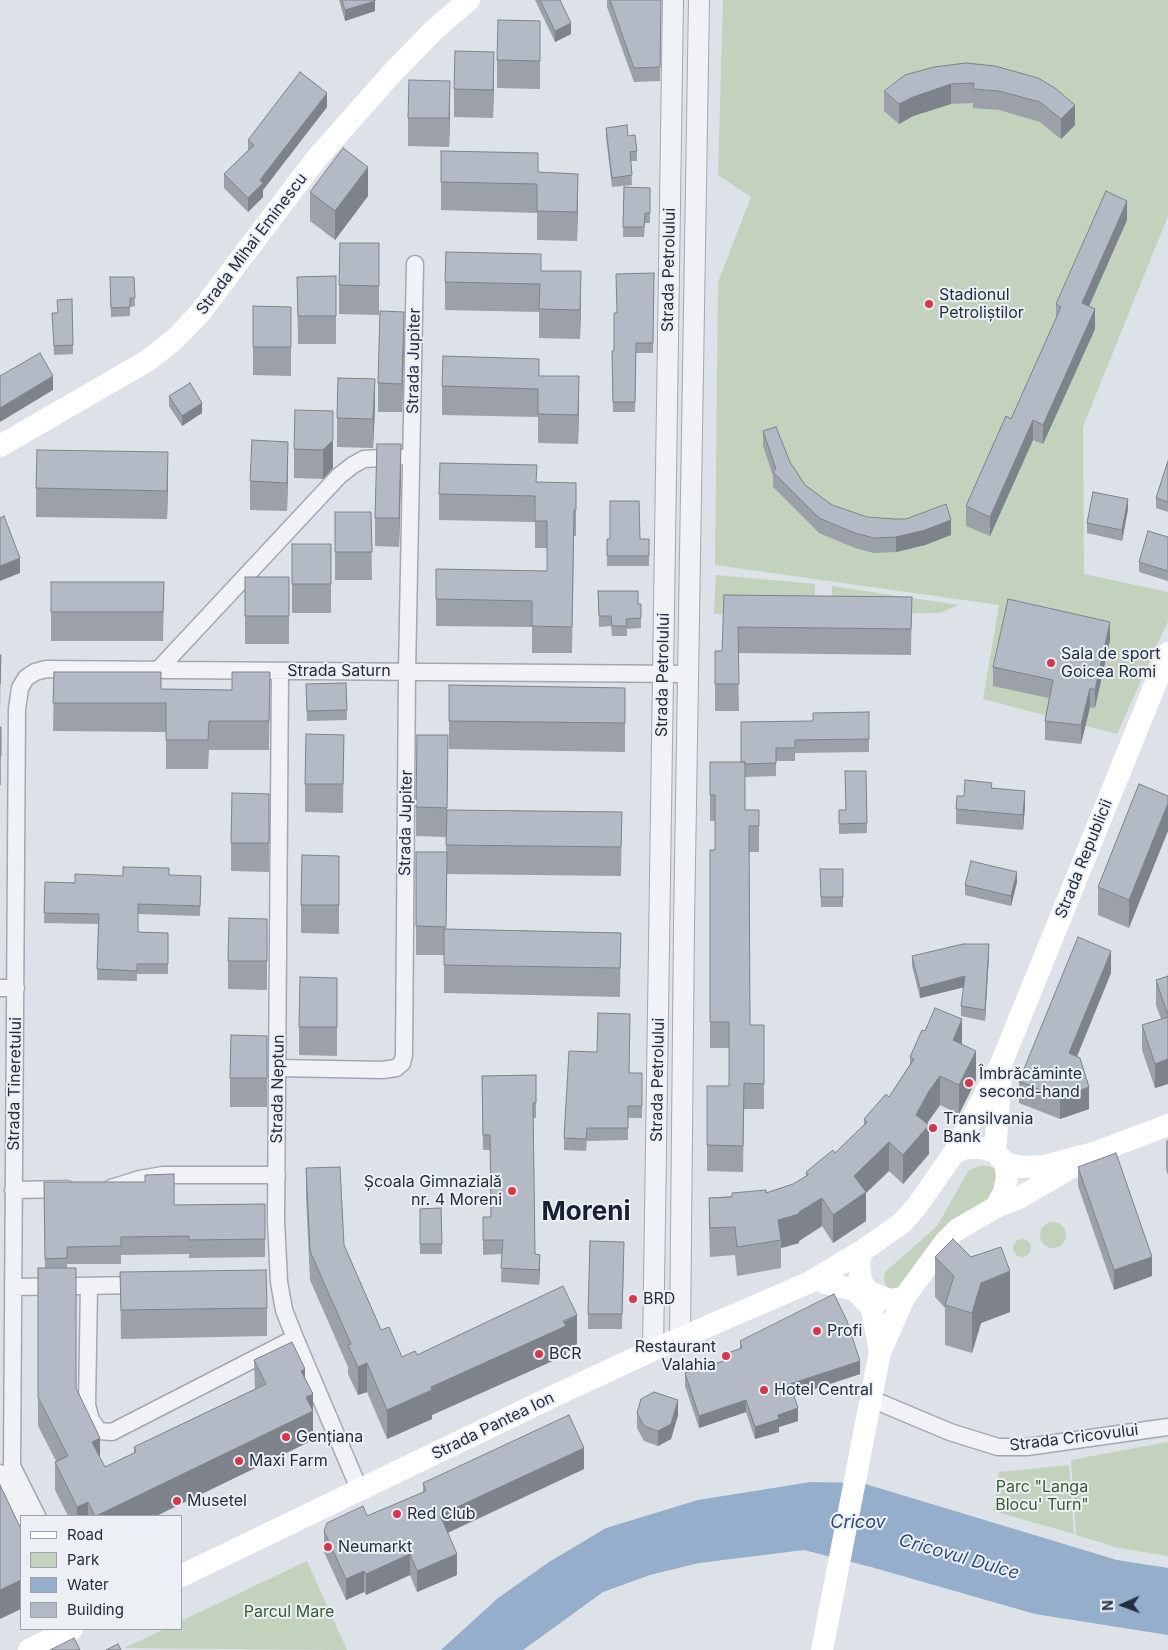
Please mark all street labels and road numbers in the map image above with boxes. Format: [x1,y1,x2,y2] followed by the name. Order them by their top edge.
[192,169,312,319] street label: Strada Mihai Eminescu
[658,208,680,332] street label: Strada Petrolului
[403,308,425,414] street label: Strada Jupiter
[652,613,674,737] street label: Strada Petrolului
[287,661,391,681] street label: Strada Saturn
[395,770,417,876] street label: Strada Jupiter
[1051,797,1117,921] street label: Strada Republicii
[4,1017,26,1151] street label: Strada Tineretului
[647,1018,669,1142] street label: Strada Petrolului
[267,1034,289,1144] street label: Strada Neptun
[429,1388,557,1464] street label: Strada Pantea Ion
[1008,1421,1140,1455] street label: Strada Cricovului

